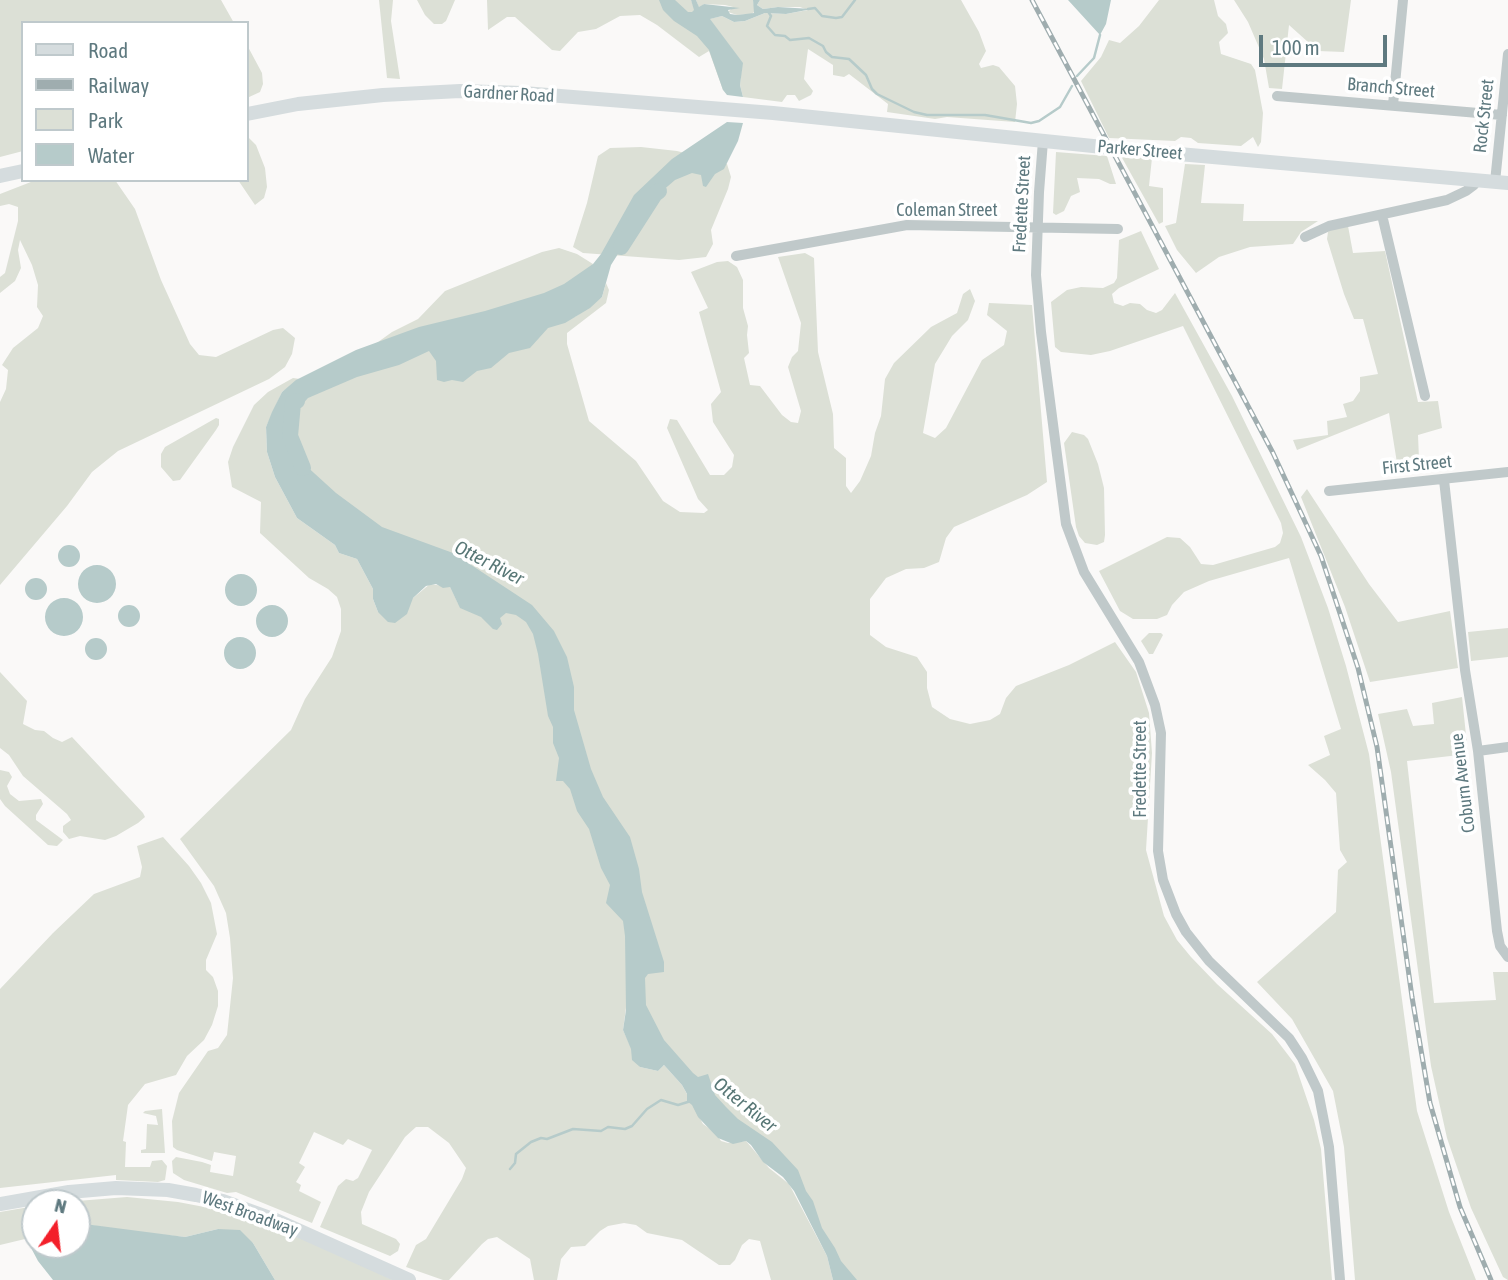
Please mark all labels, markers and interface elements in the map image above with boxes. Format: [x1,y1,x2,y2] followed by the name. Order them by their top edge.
[21,21,248,182] legend
[1263,21,1391,65] scale bar
[1272,35,1320,59] text: 100 m
[88,38,128,62] text: Road
[88,73,149,97] text: Railway
[1346,73,1436,103] street label: Branch Street
[1469,78,1499,154] street label: Rock Street
[463,81,555,107] street label: Gardner Road
[88,108,123,132] text: Park
[1097,136,1183,164] street label: Parker Street
[88,143,134,167] text: Water
[1009,155,1035,253] street label: Fredette Street
[896,199,998,221] street label: Coleman Street
[1381,451,1453,479] street label: First Street
[451,536,527,590] water label: Otter River
[1129,720,1151,818] street label: Fredette Street
[1446,732,1480,834] street label: Coburn Avenue
[709,1073,781,1137] water label: Otter River
[199,1187,301,1241] street label: West Broadway
[21,1189,91,1259] north arrow
[52,1194,69,1218] text: N

